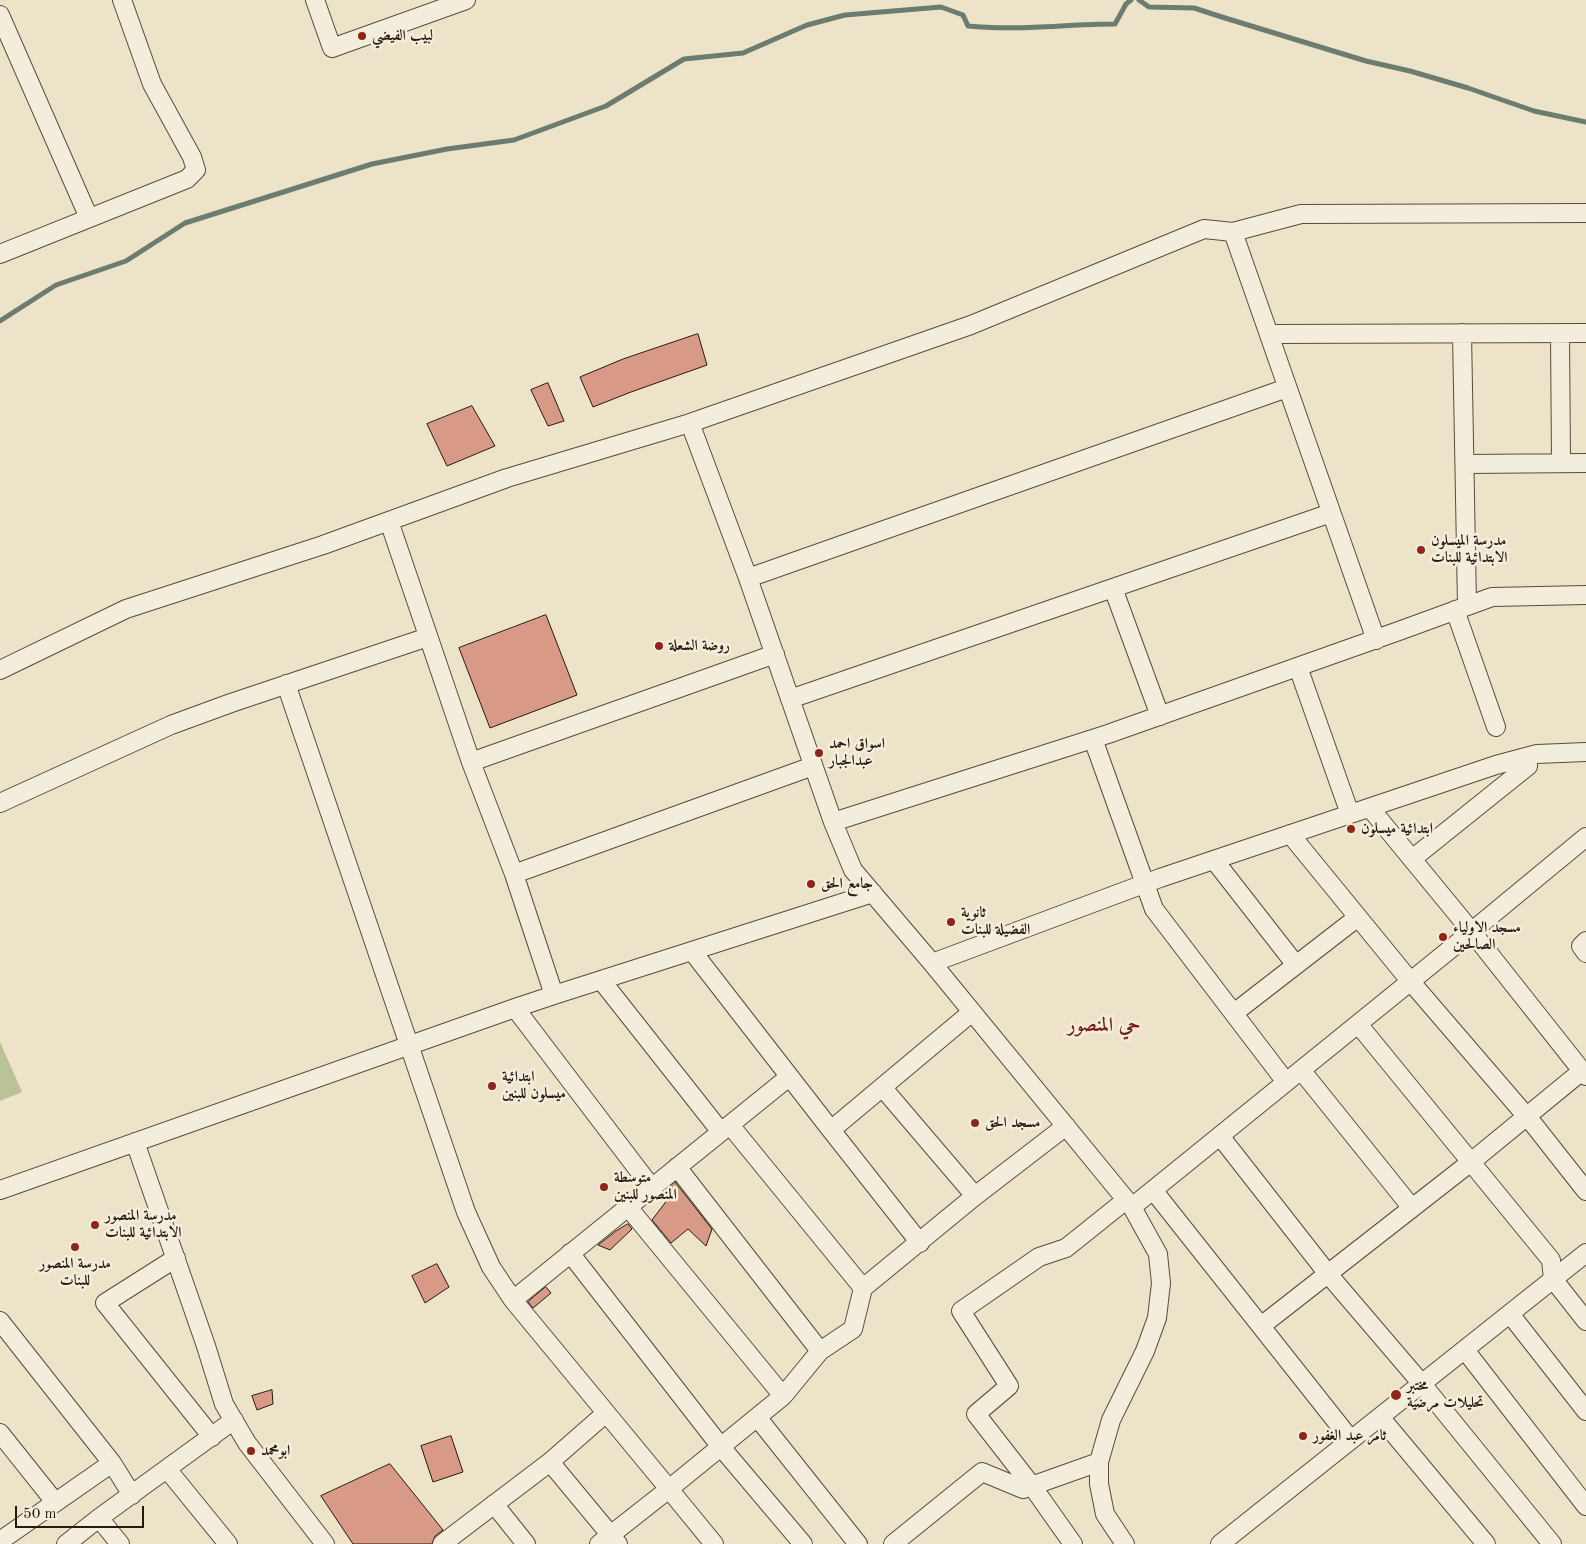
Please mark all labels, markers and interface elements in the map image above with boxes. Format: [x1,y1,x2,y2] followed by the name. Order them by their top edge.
[372,27,433,45] place label: لبيب الفيضي
[356,30,368,42] marker: لبيب الفيضي
[1431,532,1508,567] place label: مدرسة الميسلون الابتدائية للبنات
[1415,544,1427,556] marker: مدرسة الميسلون الابتدائية للبنات
[669,637,730,655] place label: روضة الشعلة
[653,640,665,652] marker: روضة الشعلة
[829,735,885,770] place label: اسواق احمد عبدالجبار
[813,747,825,759] marker: اسواق احمد عبدالجبار
[1361,820,1433,838] place label: ابتدائية ميسلون
[1345,823,1357,835] marker: ابتدائية ميسلون
[821,875,873,893] place label: جامع الحق
[805,878,817,890] marker: جامع الحق
[961,904,1030,939] place label: ثانوية الفضيلة للبنات
[945,916,957,928] marker: ثانوية الفضيلة للبنات
[1453,919,1521,954] place label: مسجد الاولياء الصالحين
[1437,931,1449,943] marker: مسجد الاولياء الصالحين
[1067,1014,1141,1038] district label: حي المنصور
[502,1068,566,1103] place label: ابتدائية ميسلون للبنين
[486,1080,498,1092] marker: ابتدائية ميسلون للبنين
[985,1114,1040,1132] place label: مسجد الحق
[969,1117,981,1129] marker: مسجد الحق
[614,1169,677,1204] place label: متوسطة المنصور للبنين
[598,1181,610,1193] marker: متوسطة المنصور للبنين
[105,1207,182,1242] place label: مدرسة المنصور الابتدائية للبنات
[89,1219,101,1231] marker: مدرسة المنصور الابتدائية للبنات
[69,1241,81,1253] marker: مدرسة المنصور للبنات
[39,1255,111,1290] place label: مدرسة المنصور للبنات
[1407,1377,1484,1412] place label: مختبر تحليلات مرضية
[1389,1388,1403,1402] marker: مختبر تحليلات مرضية
[1313,1427,1386,1445] place label: ثامر عبد الغفور
[1297,1430,1309,1442] marker: ثامر عبد الغفور
[261,1442,290,1460] place label: ابومحمد
[245,1445,257,1457] marker: ابومحمد
[18,1496,146,1528] scale bar
[23,1507,57,1522] text: 50 m

